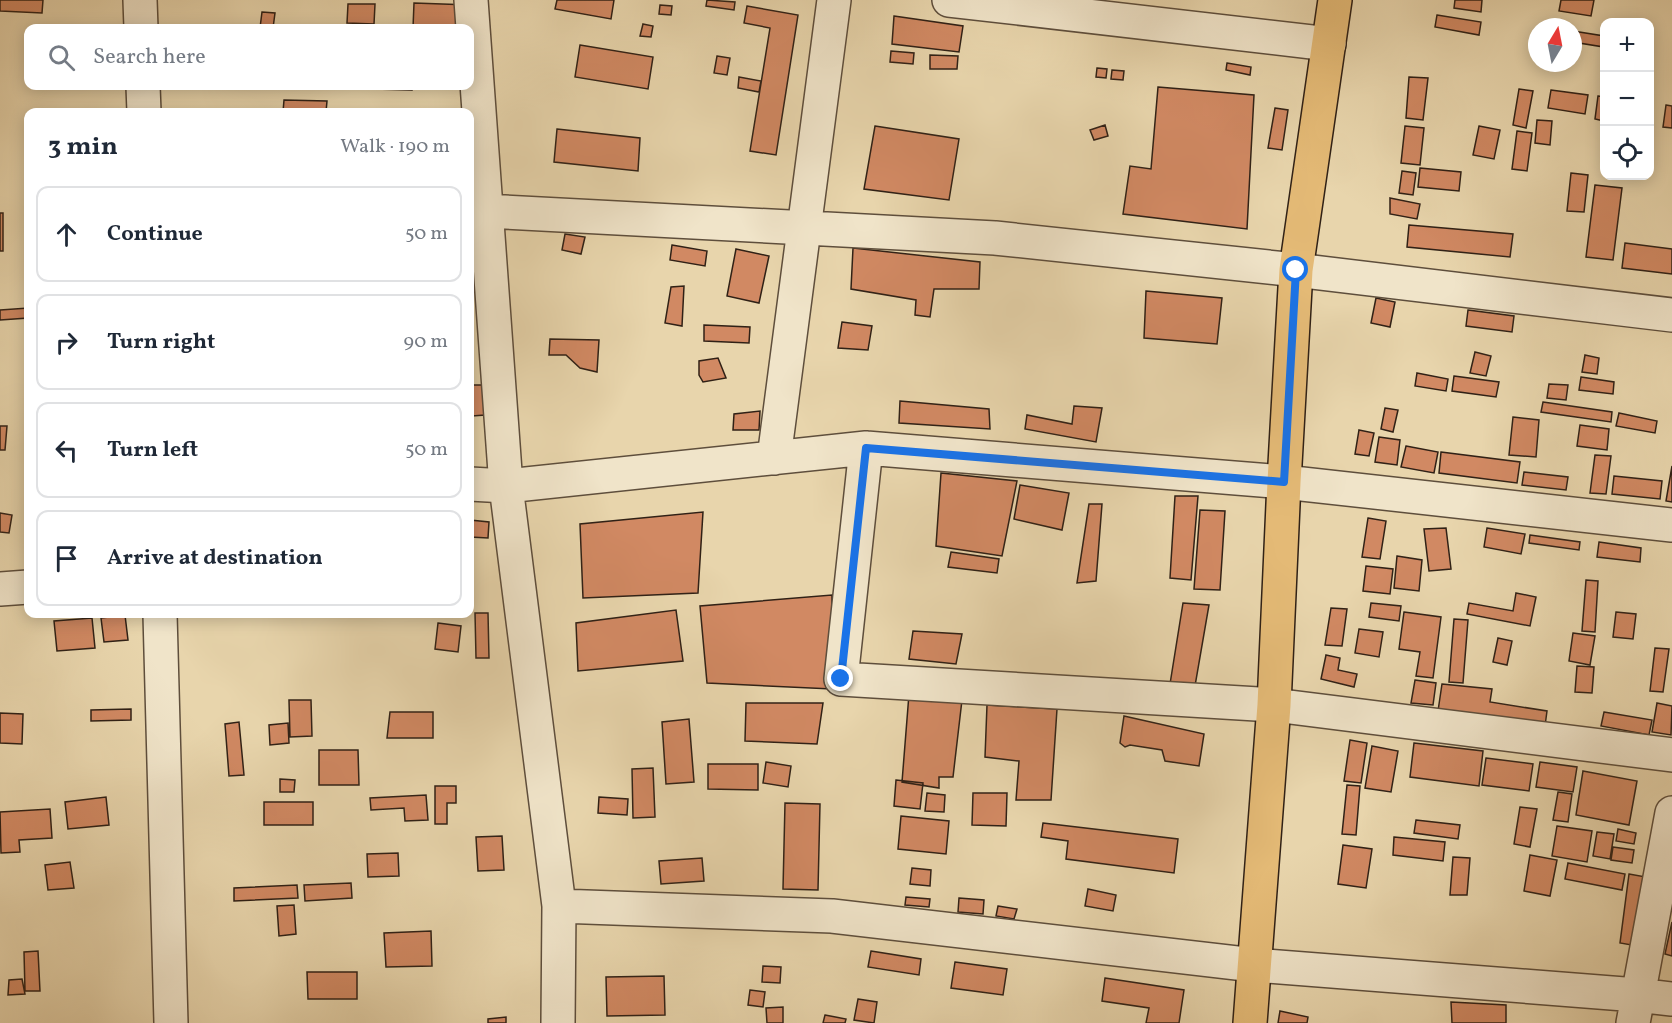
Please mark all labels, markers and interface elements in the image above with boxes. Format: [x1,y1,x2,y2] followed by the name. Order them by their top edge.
[1528,18,1582,72] north arrow
[1600,18,1654,180] map controls
[1600,18,1654,72] button: +
[24,24,474,90] search box
[45,41,78,74] icon: search
[93,42,206,73] text: Search here
[1600,72,1654,126] button: −
[1600,126,1654,180] button: locate
[48,129,118,165] text: 3 min
[340,133,450,161] text: Walk · 190 m
[50,218,83,251] icon: ahead
[107,219,203,250] text: Continue
[405,220,448,248] text: 50 m
[1282,256,1308,282] route start
[50,326,83,359] icon: right
[107,327,215,358] text: Turn right
[404,328,448,356] text: 90 m
[50,434,83,467] icon: left
[107,435,198,466] text: Turn left
[405,436,448,464] text: 50 m
[50,542,83,575] icon: arrive
[107,543,323,574] text: Arrive at destination
[827,665,853,691] route end

